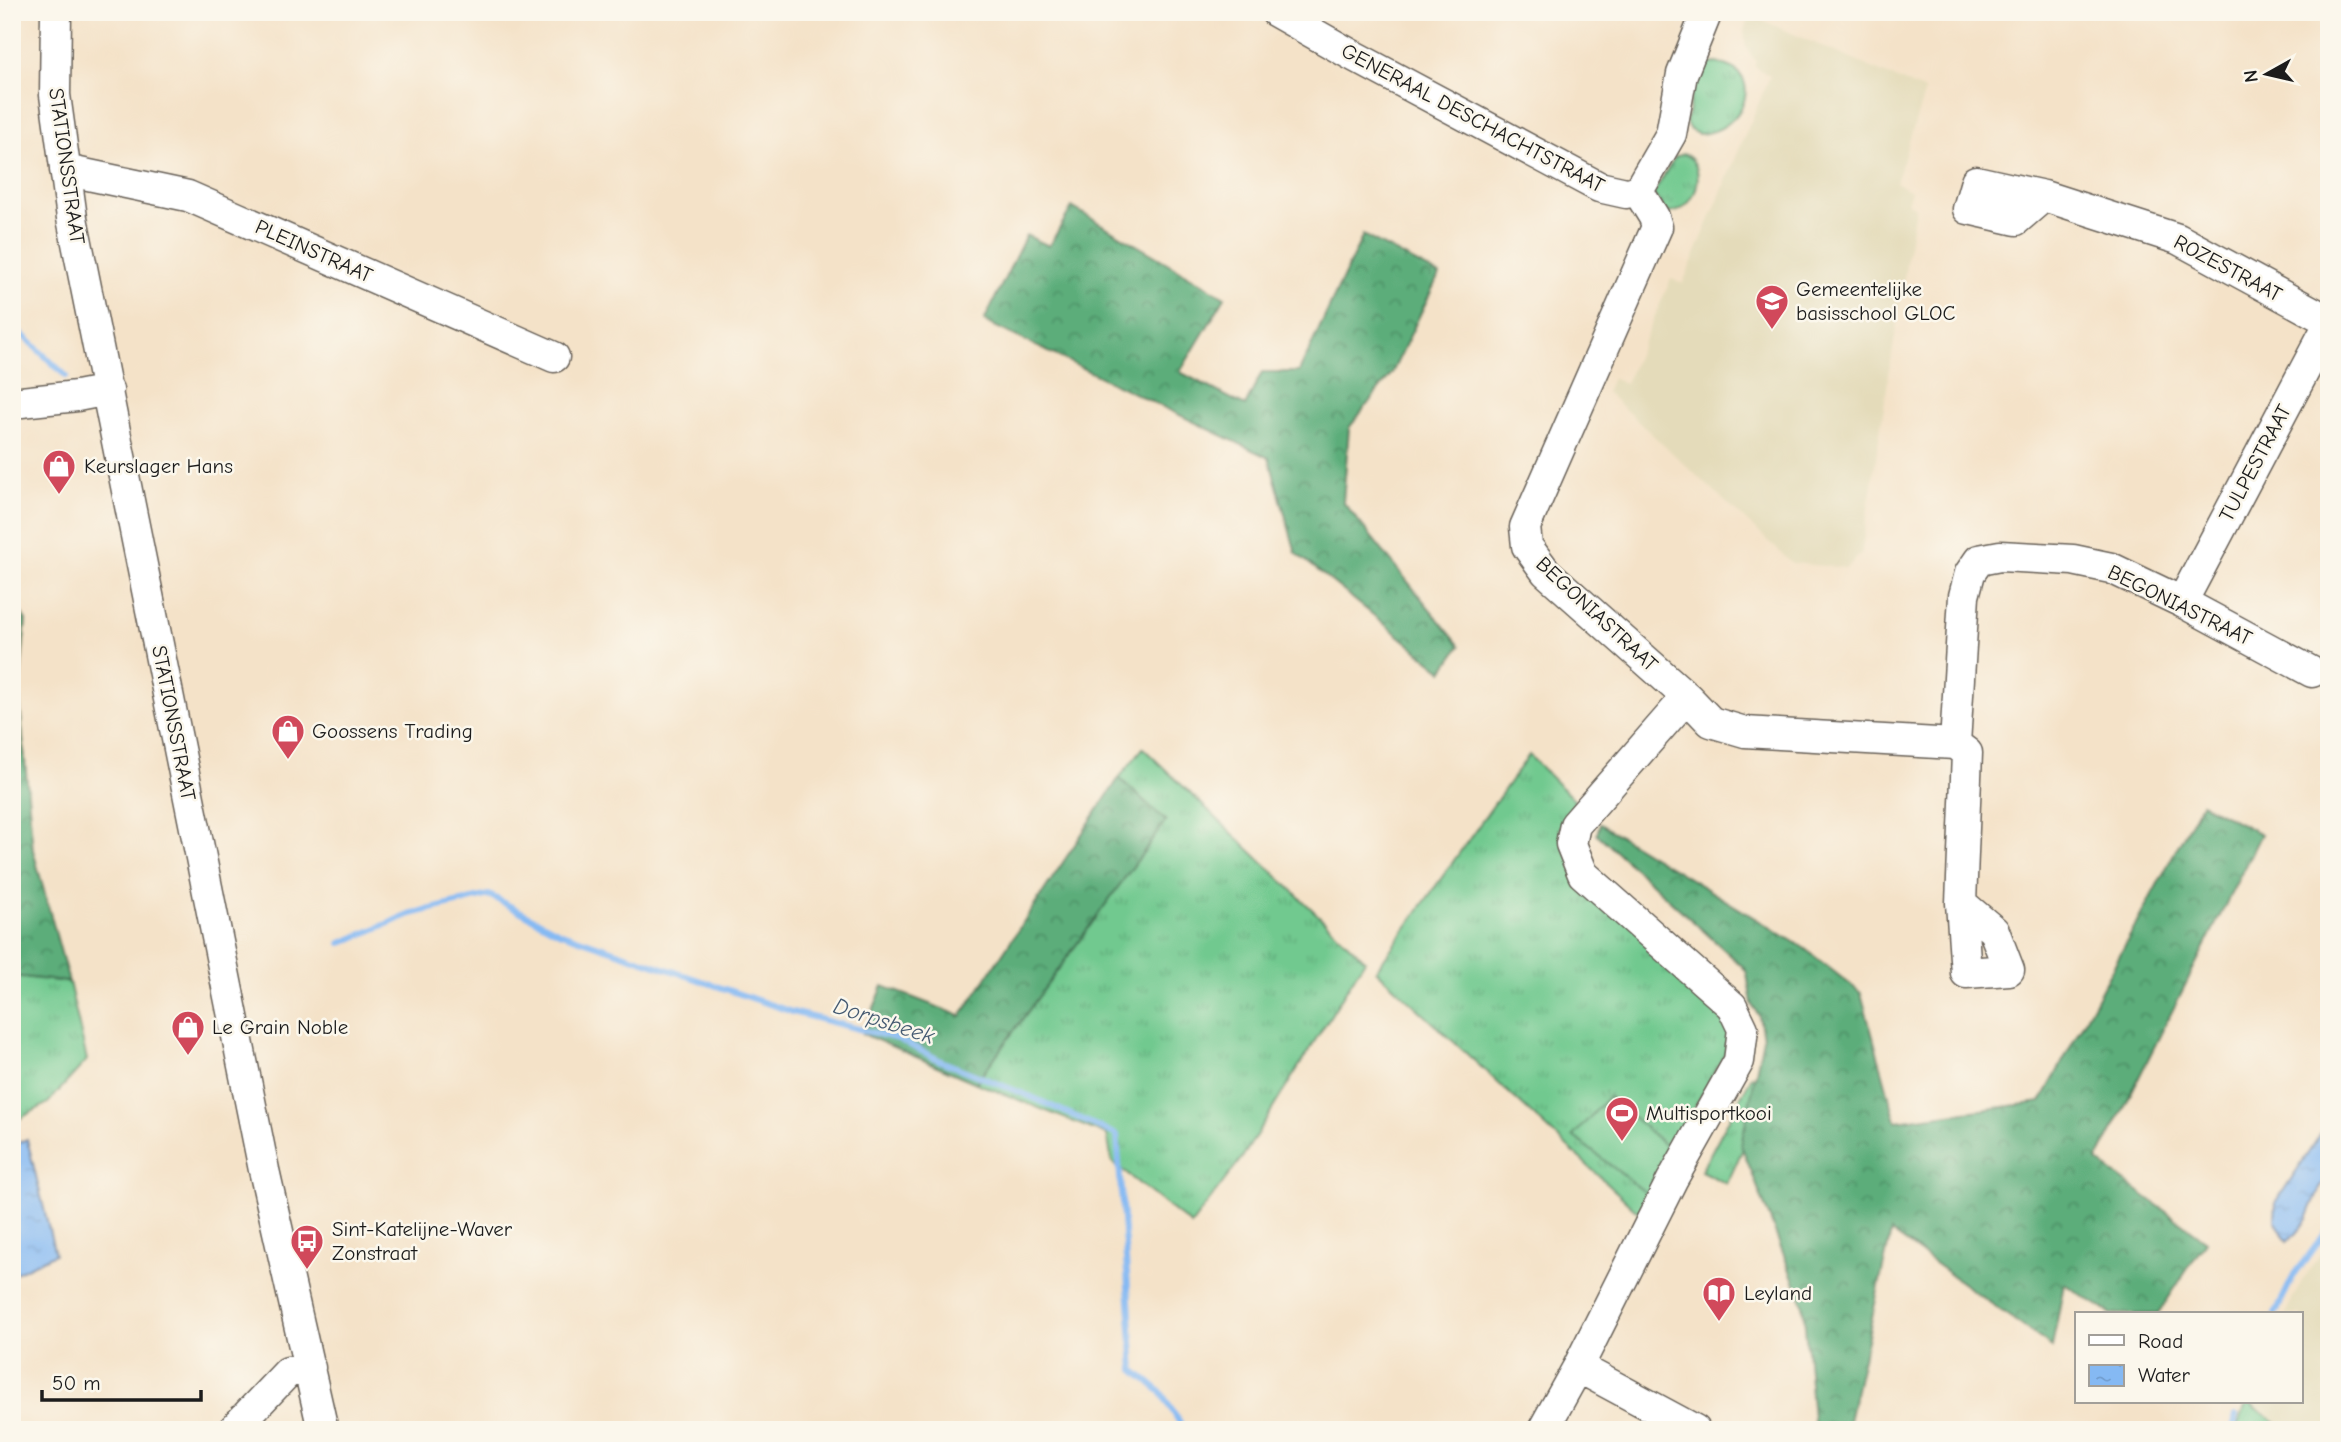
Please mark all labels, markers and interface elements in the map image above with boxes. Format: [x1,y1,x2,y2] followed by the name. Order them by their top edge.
[1337,38,1609,198] street label: GENERAAL DESCHACHTSTRAAT
[2232,38,2302,108] north arrow
[2239,69,2263,84] text: N
[44,86,90,246] street label: STATIONSSTRAAT
[252,214,376,288] street label: PLEINSTRAAT
[2170,229,2286,307] street label: ROZESTRAAT
[1796,277,1956,325] place label: Gemeentelijke basisschool GLOC
[1753,282,1791,331] school or university icon: Gemeentelijke basisschool GLOC
[2214,400,2296,526] street label: TULPESTRAAT
[40,447,78,496] shop icon: Keurslager Hans
[84,454,233,478] place label: Keurslager Hans
[1531,552,1663,676] street label: BEGONIASTRAAT
[2104,560,2256,650] street label: BEGONIASTRAAT
[147,643,201,803] street label: STATIONSSTRAAT
[269,712,307,761] shop icon: Goossens Trading
[312,719,473,743] place label: Goossens Trading
[830,992,939,1050] water label: Dorpsbeek
[169,1008,207,1057] shop icon: Le Grain Noble
[212,1015,348,1039] place label: Le Grain Noble
[1603,1094,1641,1143] sports icon: Multisportkooi
[1646,1101,1772,1125] place label: Multisportkooi
[332,1217,513,1265] place label: Sint-Katelijne-Waver Zonstraat
[288,1222,326,1271] bus stop icon: Sint-Katelijne-Waver Zonstraat
[1700,1274,1738,1323] library icon: Leyland
[1744,1281,1812,1305] place label: Leyland
[2075,1312,2302,1404] legend
[2138,1329,2183,1353] text: Road
[42,1358,201,1402] scale bar
[2138,1363,2191,1387] text: Water
[52,1371,101,1395] text: 50 m

